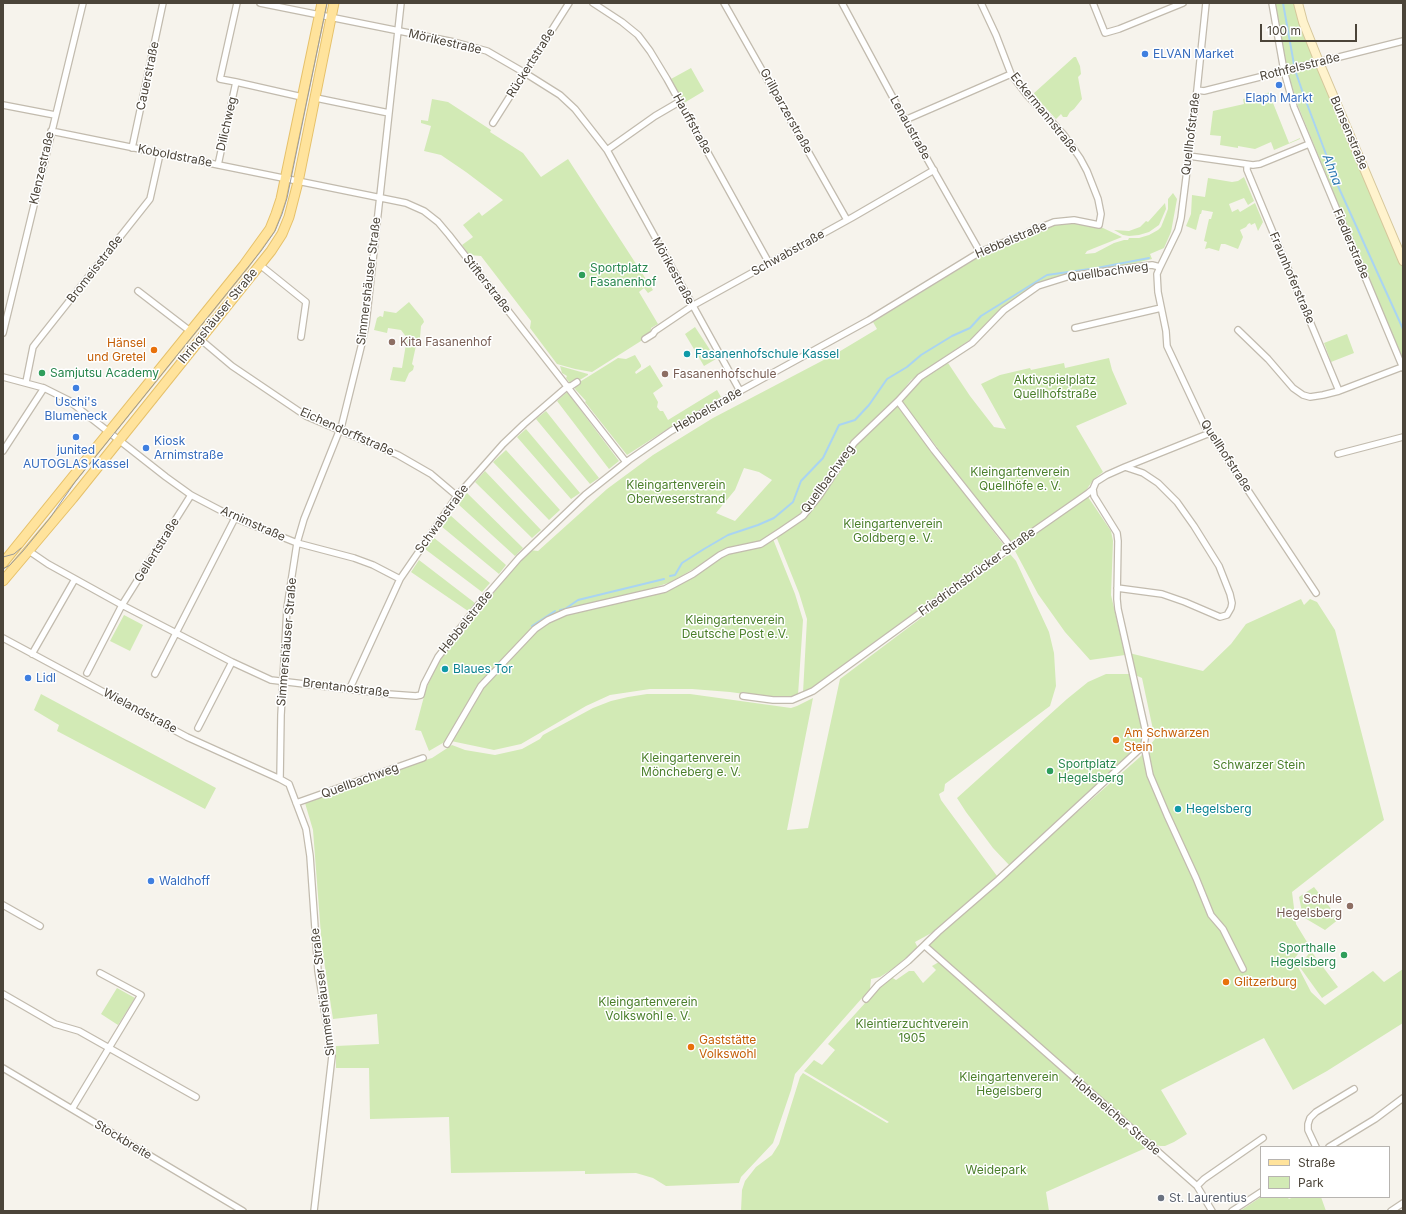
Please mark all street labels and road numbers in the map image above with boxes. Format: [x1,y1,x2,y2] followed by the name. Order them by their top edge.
[504,26,558,100] street label: Rückertstraße
[407,27,483,57] street label: Mörikestraße
[134,40,162,112] street label: Cauerstraße
[1258,50,1342,84] street label: Rothfelsstraße
[757,66,815,156] street label: Grillparzerstraße
[1007,70,1081,156] street label: Eckermannstraße
[670,91,714,157] street label: Hauffstraße
[1179,92,1203,176] street label: Quellhofstraße
[887,94,933,162] street label: Lenaustraße
[1327,94,1371,172] street label: Bunsenstraße
[214,95,240,153] street label: Dilichweg
[27,130,57,206] street label: Klenzestraße
[137,142,213,170] street label: Koboldstraße
[1330,207,1372,281] street label: Fiedlerstraße
[354,216,384,346] street label: Simmershäuser Straße
[973,218,1049,262] street label: Hebbelstraße
[749,227,827,279] street label: Schwabstraße
[1266,230,1318,326] street label: Fraunhoferstraße
[64,232,126,306] street label: Bromeisstraße
[649,235,697,307] street label: Mörikestraße
[460,252,514,316] street label: Stifterstraße
[1067,259,1149,285] street label: Quellbachweg
[175,266,261,366] street label: Ihringshäuser Straße
[671,385,745,435] street label: Hebbelstraße
[298,405,396,459] street label: Eichendorffstraße
[1197,417,1255,495] street label: Quellhofstraße
[798,442,858,516] street label: Quellbachweg
[412,482,472,556] street label: Schwabstraße
[218,503,288,545] street label: Arnimstraße
[132,515,182,585] street label: Gellertstraße
[916,525,1038,619] street label: Friedrichsbrücker Straße
[274,577,300,707] street label: Simmershäuser Straße
[436,588,496,656] street label: Hebbelstraße
[302,676,390,700] street label: Brentanostraße
[101,685,179,737] street label: Wielandstraße
[319,760,401,802] street label: Quellbachweg
[308,927,338,1057] street label: Simmershäuser Straße
[1069,1073,1163,1159] street label: Hoheneicher Straße
[92,1117,154,1163] street label: Stockbreite

